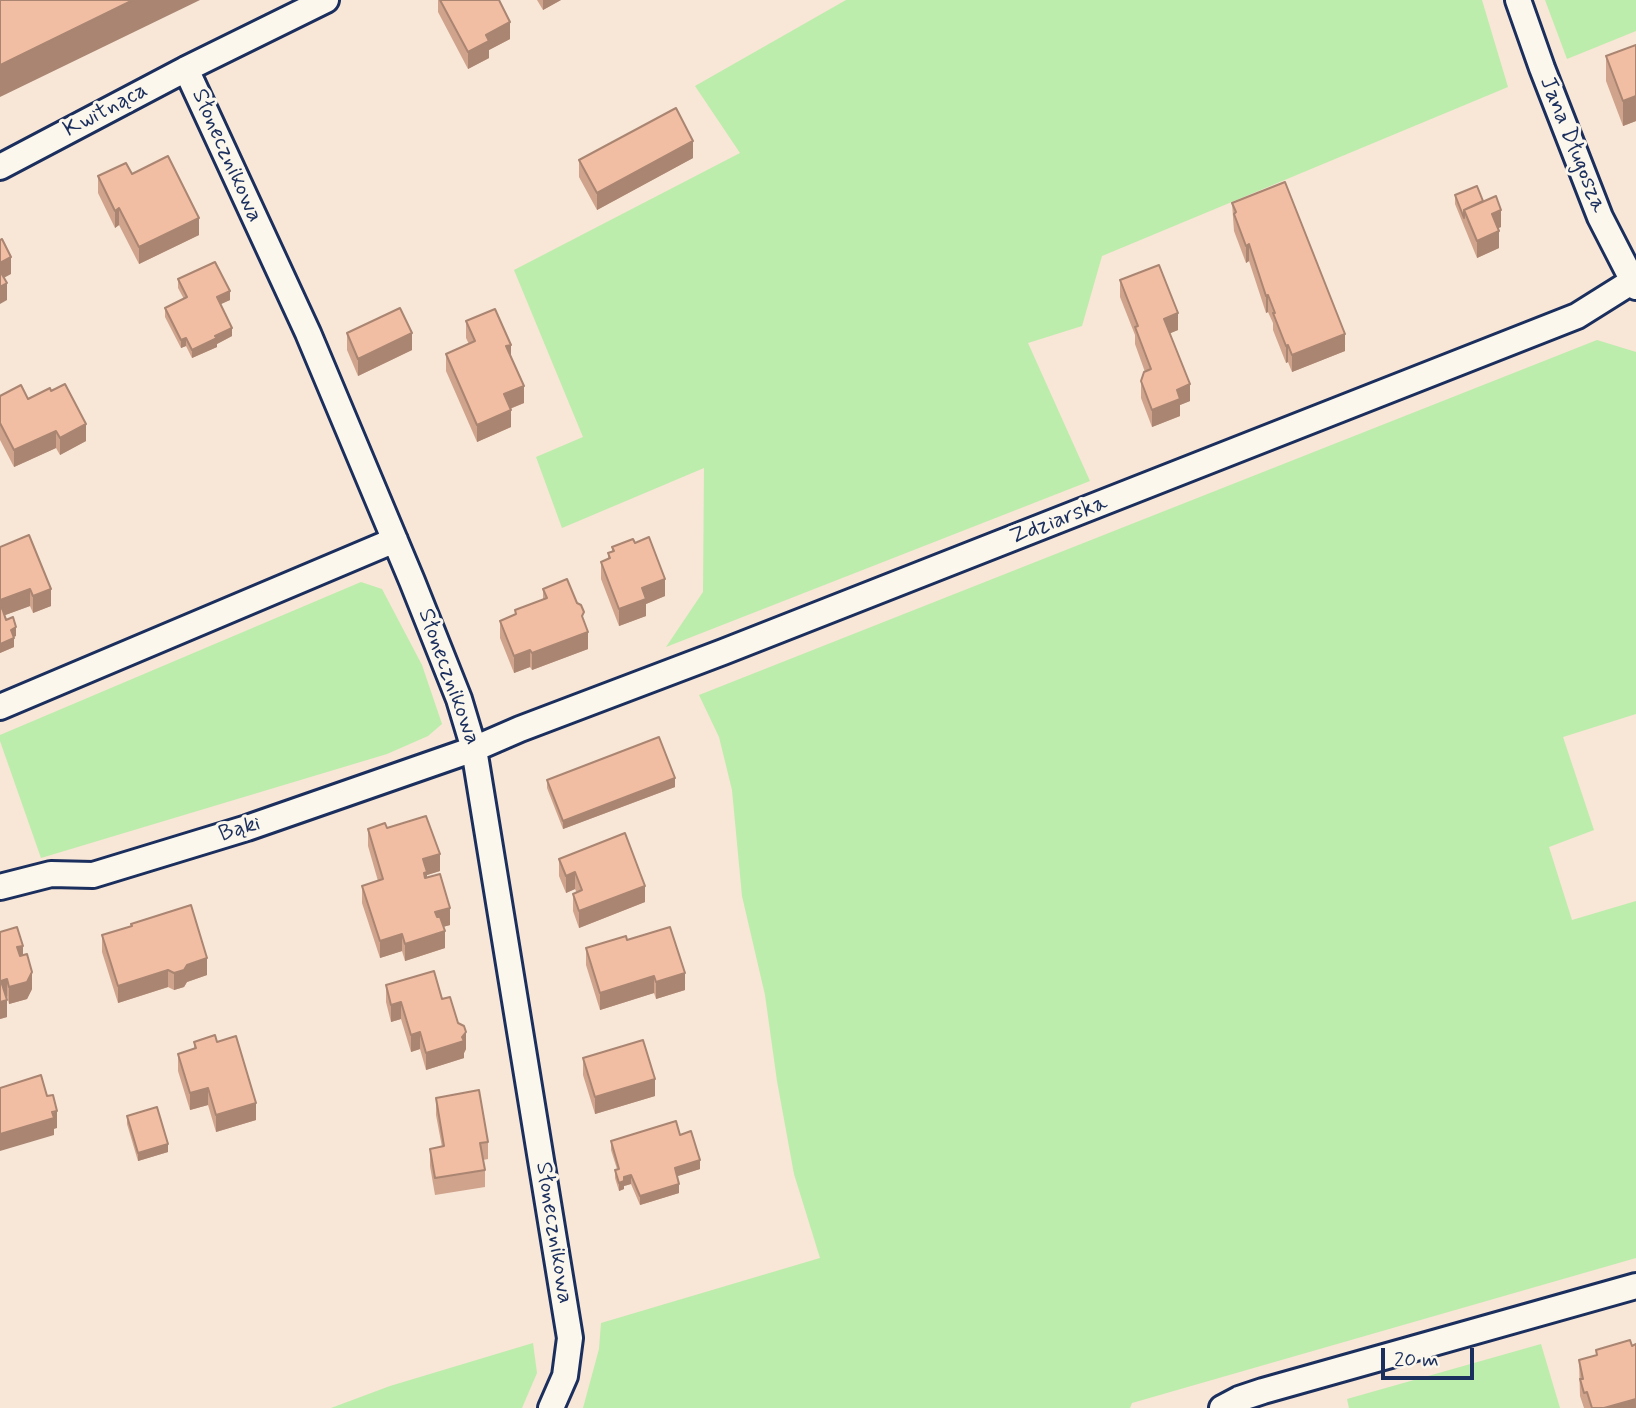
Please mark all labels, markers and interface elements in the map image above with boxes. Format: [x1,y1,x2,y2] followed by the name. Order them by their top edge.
[1532,73,1612,217] street label: Jana Długosza
[59,77,153,145] street label: Kwitnąca
[184,85,268,227] street label: Słonecznikowa
[1006,490,1112,552] street label: Zdziarska
[411,605,485,749] street label: Słonecznikowa
[216,810,264,850] street label: Bąki
[528,1160,578,1306] street label: Słonecznikowa
[1384,1334,1477,1378] scale bar
[1394,1346,1439,1374] text: 20 m

